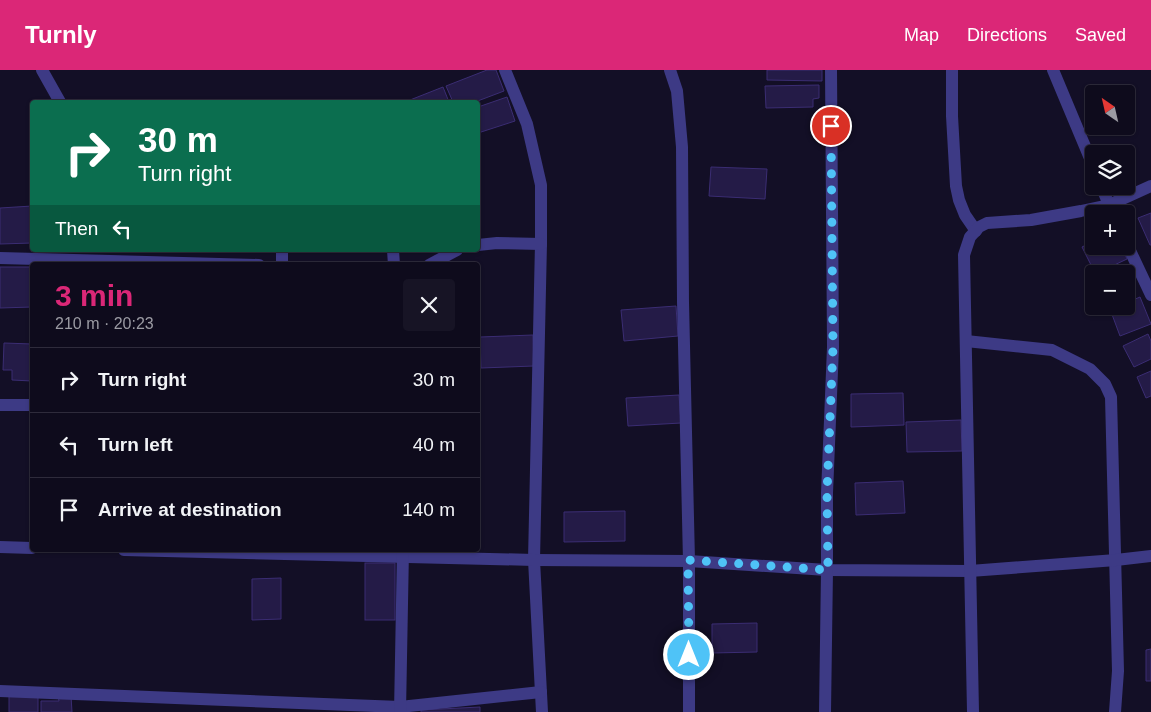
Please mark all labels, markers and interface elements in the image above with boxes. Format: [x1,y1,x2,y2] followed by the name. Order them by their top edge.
[25,21,97,48] text: Turnly
[904,25,939,45] text: Map
[967,25,1047,45] text: Directions
[1075,25,1126,45] text: Saved
[1085,85,1135,135] north arrow
[1085,85,1135,315] map controls
[810,105,852,147] pin
[817,112,845,140] icon: arrive
[55,120,120,185] icon: right
[138,120,218,159] text: 30 m
[1085,145,1135,195] button: layers
[138,161,231,186] text: Turn right
[1085,205,1135,255] button: +
[108,215,136,243] icon: left
[55,218,98,239] text: Then
[1085,265,1135,315] button: −
[55,279,133,312] text: 3 min
[403,279,455,331] button: close
[55,315,154,332] text: 210 m · 20:23
[55,366,83,394] icon: right
[98,369,186,390] text: Turn right
[413,369,455,390] text: 30 m
[55,431,83,459] icon: left
[98,434,173,455] text: Turn left
[413,434,455,455] text: 40 m
[55,496,83,524] icon: arrive
[98,499,282,520] text: Arrive at destination
[402,499,455,520] text: 140 m
[662,628,714,680] position arrow

